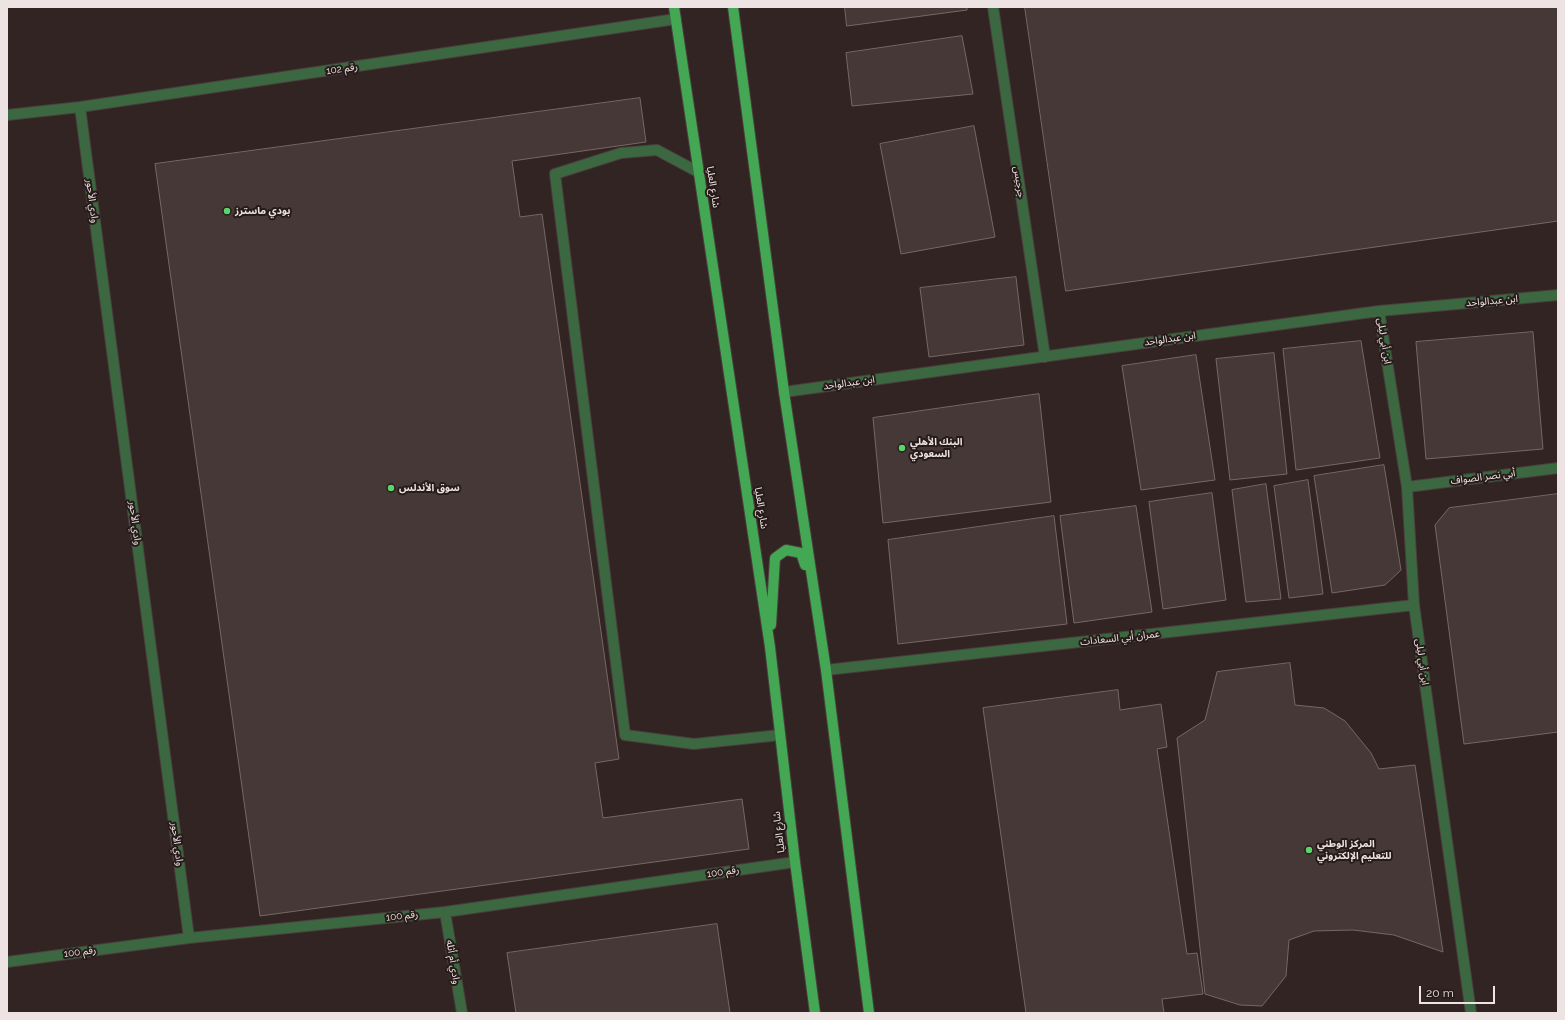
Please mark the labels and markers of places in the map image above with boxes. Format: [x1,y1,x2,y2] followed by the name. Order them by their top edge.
[235,205,290,217] place label: بودي ماسترز
[222,206,232,216] marker: بودي ماسترز
[910,436,962,460] place label: البنك الأهلي السعودي
[897,443,907,453] marker: البنك الأهلي السعودي
[399,482,460,494] place label: سوق الأندلس
[386,483,396,493] marker: سوق الأندلس
[1317,838,1391,862] place label: المركز الوطني للتعليم الإلكتروني
[1304,845,1314,855] marker: المركز الوطني للتعليم الإلكتروني

